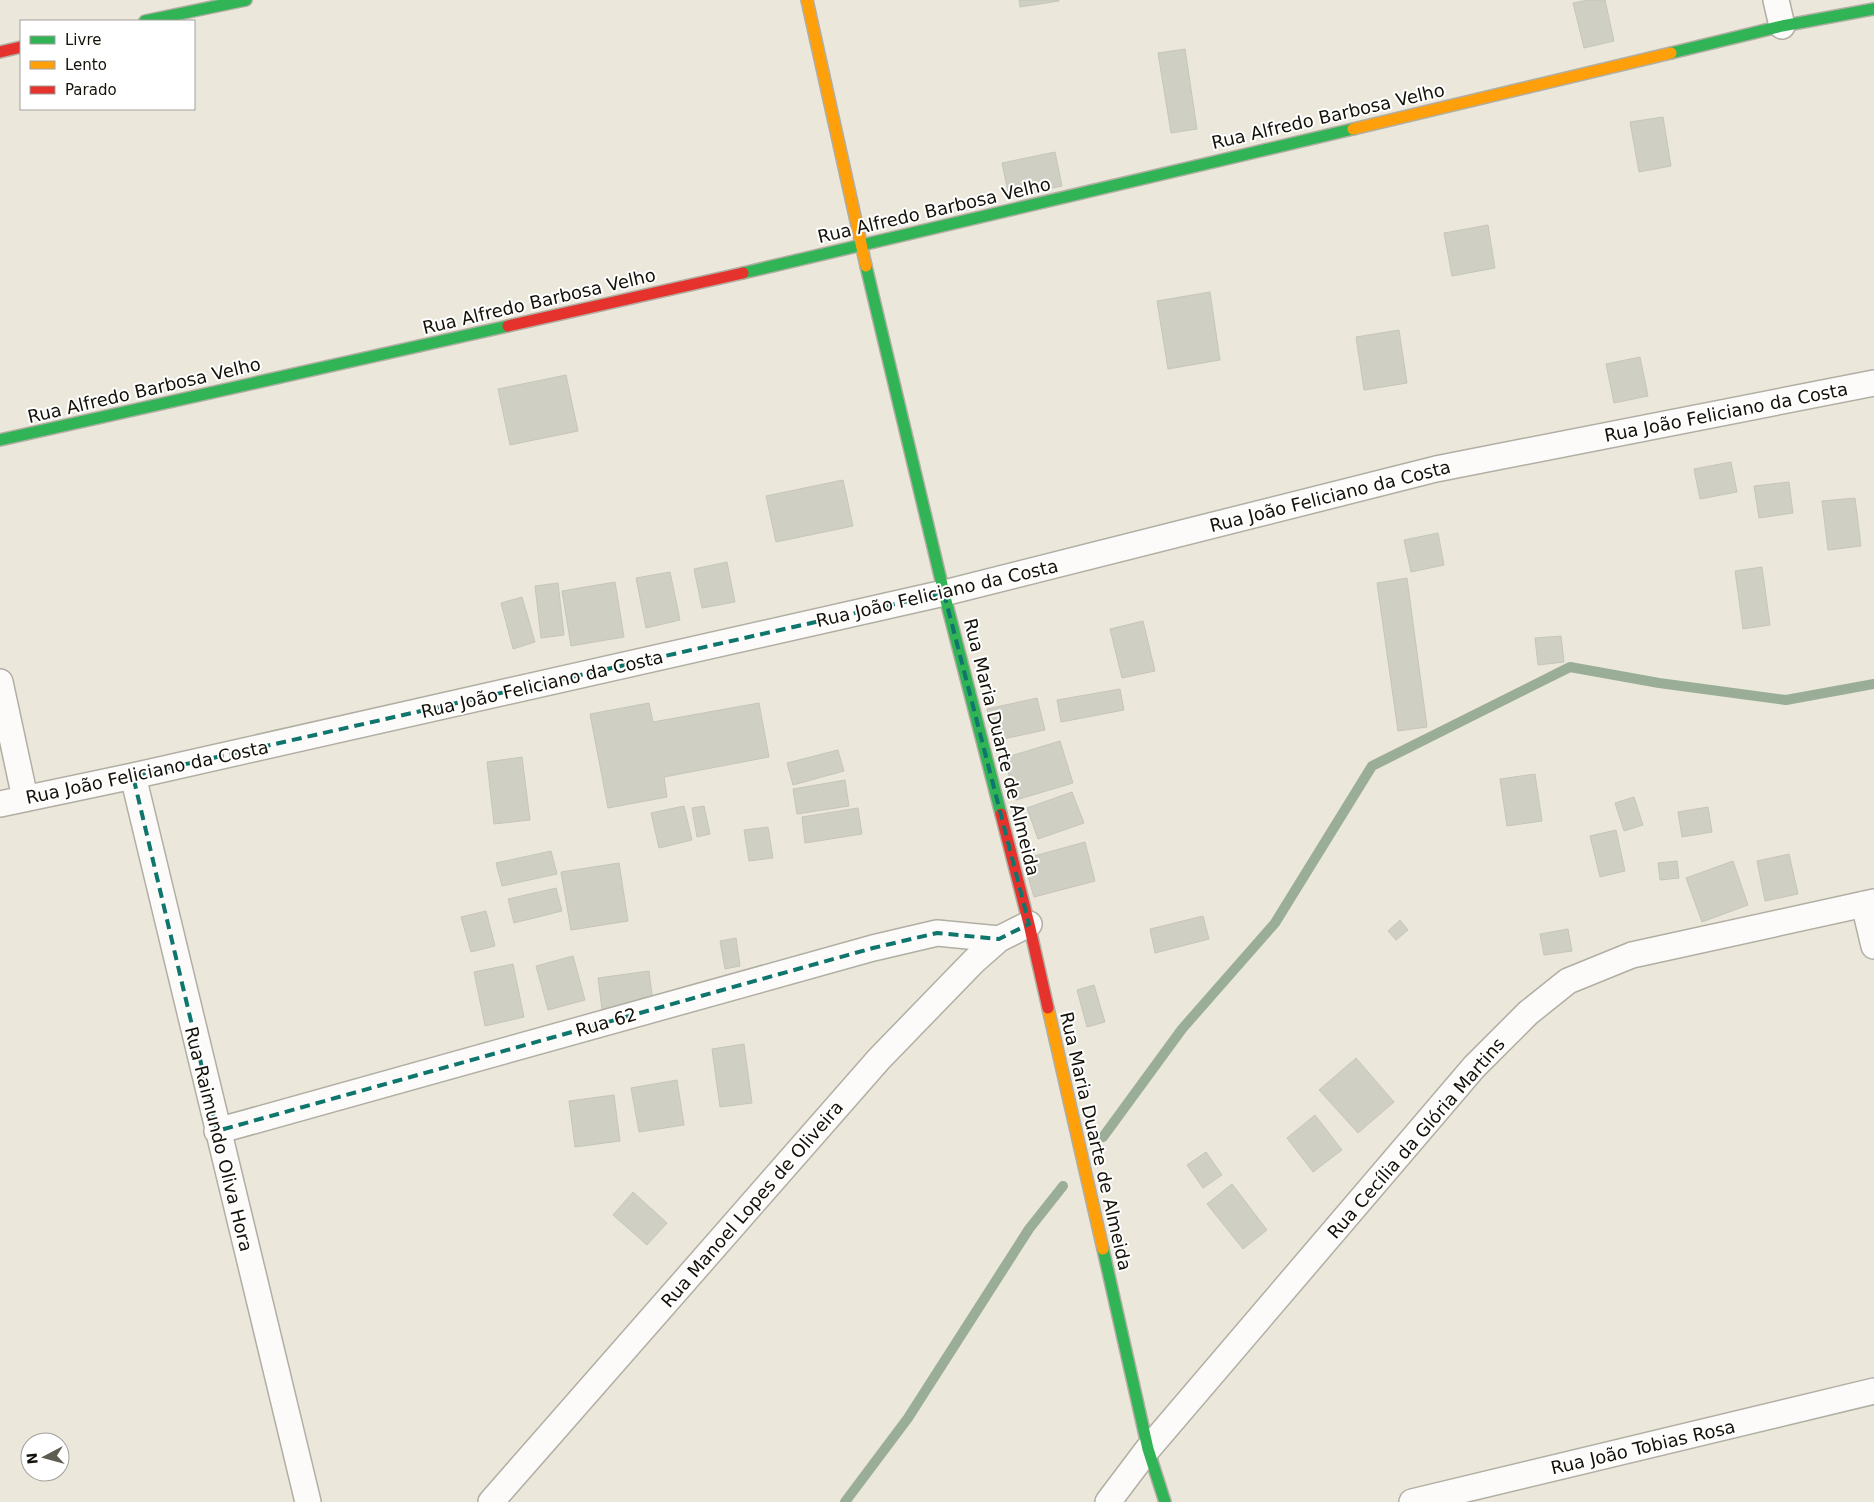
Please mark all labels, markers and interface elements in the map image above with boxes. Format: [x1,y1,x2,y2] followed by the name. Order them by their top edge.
[20,20,195,110] legend
[65,31,101,49] text: Livre
[65,56,107,74] text: Lento
[1209,79,1447,153] street label: Rua Alfredo Barbosa Velho
[65,81,117,99] text: Parado
[815,173,1053,247] street label: Rua Alfredo Barbosa Velho
[420,264,658,338] street label: Rua Alfredo Barbosa Velho
[25,353,263,427] street label: Rua Alfredo Barbosa Velho
[1602,378,1850,446] street label: Rua João Feliciano da Costa
[1207,456,1453,536] street label: Rua João Feliciano da Costa
[814,555,1060,631] street label: Rua João Feliciano da Costa
[960,616,1044,878] street label: Rua Maria Duarte de Almeida
[419,646,665,722] street label: Rua João Feliciano da Costa
[24,736,270,808] street label: Rua João Feliciano da Costa
[573,1003,639,1041] street label: Rua 62
[1056,1010,1136,1272] street label: Rua Maria Duarte de Almeida
[181,1024,257,1254] street label: Rua Raimundo Oliva Hora
[1323,1033,1509,1243] street label: Rua Cecília da Glória Martins
[657,1097,847,1311] street label: Rua Manoel Lopes de Oliveira
[1549,1416,1737,1478] street label: Rua João Tobias Rosa
[20,1432,70,1482] north arrow
[24,1452,41,1465] text: N

